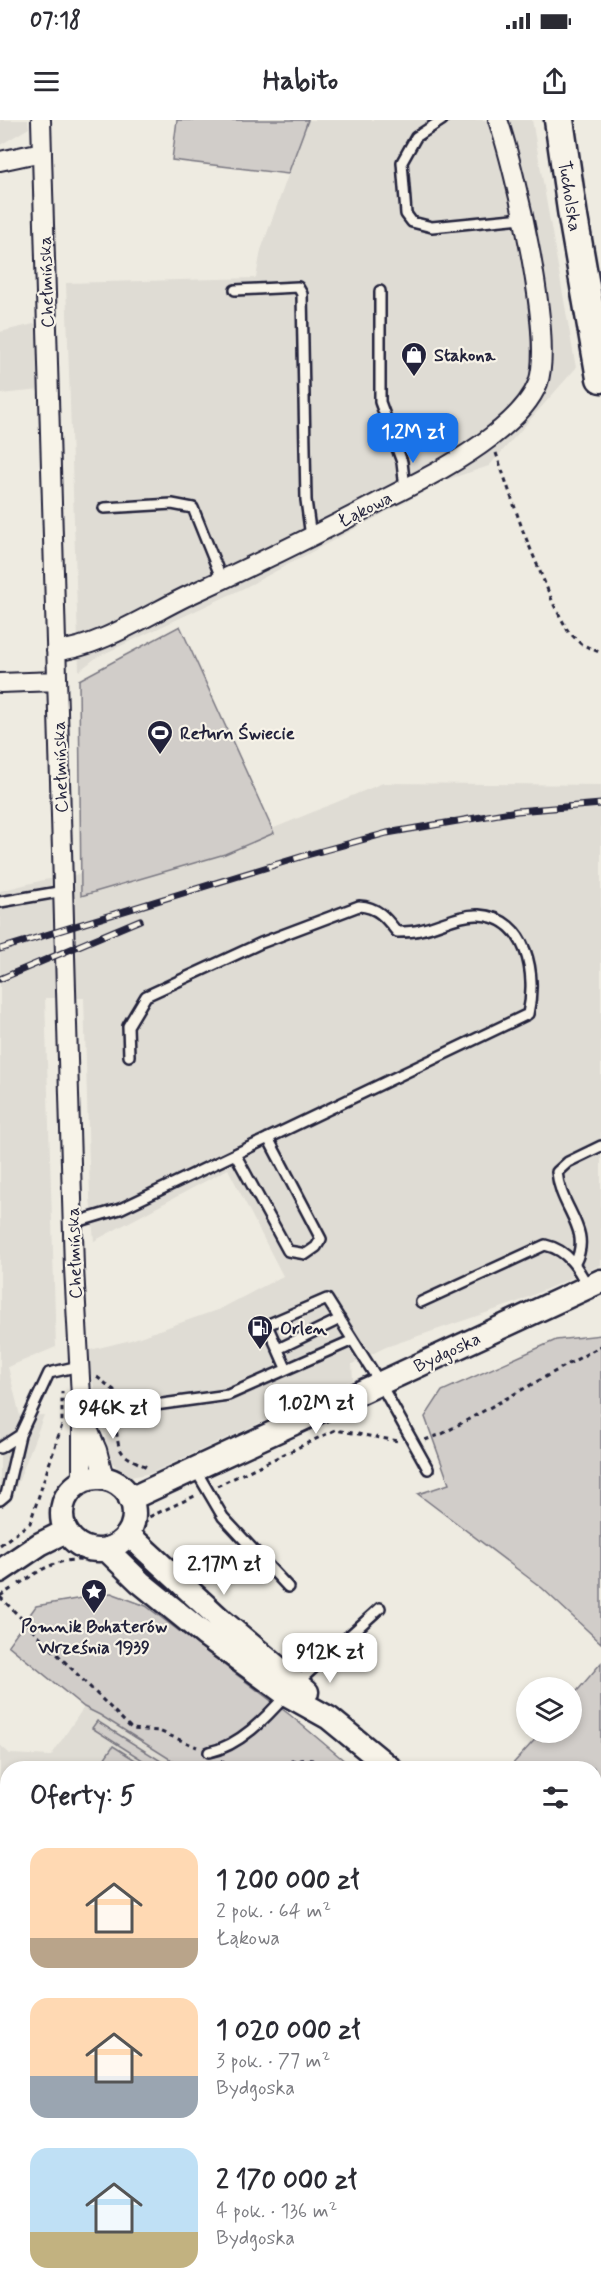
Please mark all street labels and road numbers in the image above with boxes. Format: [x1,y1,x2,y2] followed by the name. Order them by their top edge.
[552,159,586,233] street label: Tucholska
[33,236,61,328] street label: Chełmińska
[334,486,397,534] street label: Łąkowa
[47,721,75,813] street label: Chełmińska
[61,1207,89,1299] street label: Chełmińska
[410,1327,485,1379] street label: Bydgoska

